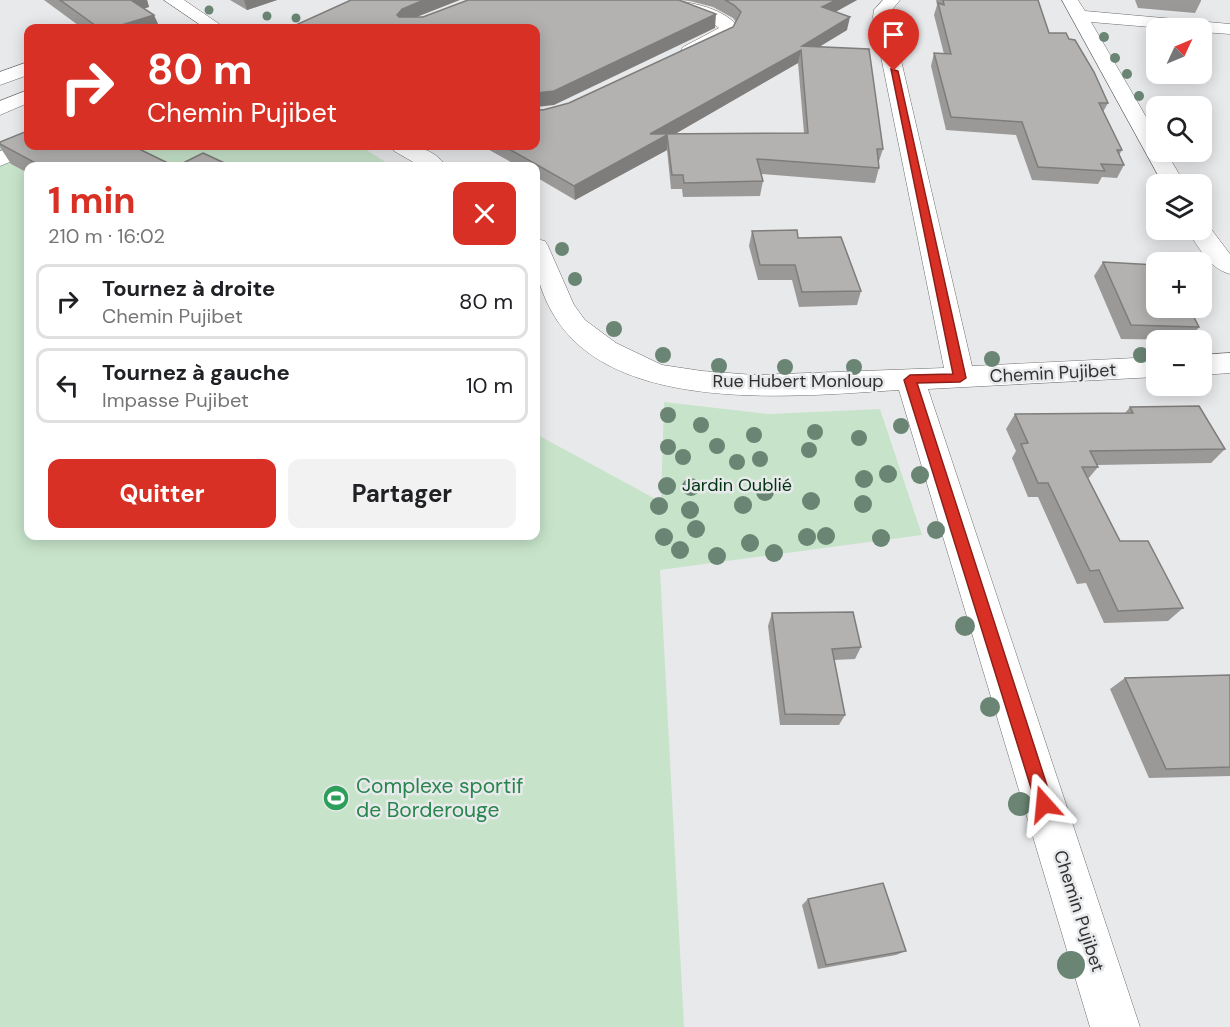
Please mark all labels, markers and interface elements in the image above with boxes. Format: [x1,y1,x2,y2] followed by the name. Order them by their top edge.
[868,9,919,71] pin
[877,18,910,51] icon: arrive
[1146,18,1212,84] north arrow
[1146,18,1212,396] map controls
[147,42,253,97] text: 80 m
[48,48,126,126] icon: right
[147,95,337,130] text: Chemin Pujibet
[1146,96,1212,162] button: search
[1146,174,1212,240] button: layers
[48,177,136,224] text: 1 min
[453,182,516,245] button: close
[48,223,165,249] text: 210 m · 16:02
[1146,252,1212,318] button: +
[102,274,275,303] text: Tournez à droite
[51,285,84,318] icon: right
[459,287,513,316] text: 80 m
[102,303,243,329] text: Chemin Pujibet
[1146,330,1212,396] button: −
[102,358,290,387] text: Tournez à gauche
[989,358,1117,388] street label: Chemin Pujibet
[51,369,84,402] icon: left
[713,369,884,393] street label: Rue Hubert Monloup
[466,371,513,400] text: 10 m
[102,387,249,413] text: Impasse Pujibet
[48,459,276,528] button: Quitter
[288,459,516,528] button: Partager
[682,473,792,497] park label: Jardin Oublié
[356,772,523,824] place label: Complexe sportif de Borderouge
[1012,772,1076,836] position arrow
[321,783,351,813] sports icon: Complexe sportif de Borderouge
[1048,847,1110,975] street label: Chemin Pujibet

